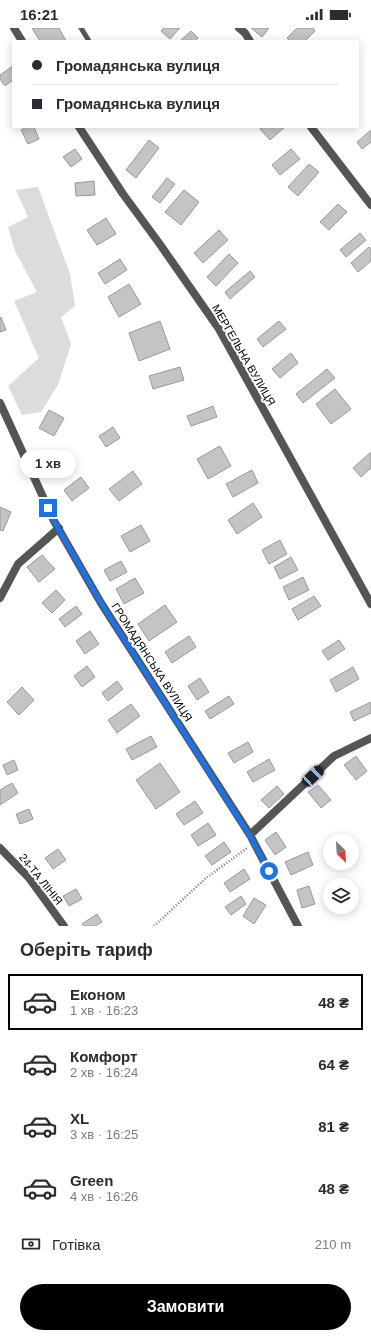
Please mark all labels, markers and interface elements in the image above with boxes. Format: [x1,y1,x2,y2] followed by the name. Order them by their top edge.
[20,6,58,23] text: 16:21
[56,57,220,74] text: Громадянська вулиця
[56,95,220,112] text: Громадянська вулиця
[210,302,278,408] street label: МЕРГЕЛЬНА ВУЛИЦЯ
[20,450,76,478] callout: 1 хв
[35,456,61,471] text: 1 хв
[39,499,57,517] route end
[109,601,195,723] street label: ГРОМАДЯНСЬКА ВУЛИЦЯ
[300,763,326,789] car
[323,834,359,870] north arrow
[323,834,359,914] map controls
[17,851,65,907] street label: 24-ТА ЛІНІЯ
[260,862,278,880] route start
[323,878,359,914] button: layers
[20,940,153,960] text: Оберіть тариф
[22,984,58,1020] icon: car
[70,986,126,1003] text: Економ
[318,994,349,1011] text: 48 ₴
[70,1003,138,1018] text: 1 хв · 16:23
[22,1046,58,1082] icon: car
[70,1048,137,1065] text: Комфорт
[318,1056,349,1073] text: 64 ₴
[70,1065,138,1080] text: 2 хв · 16:24
[22,1108,58,1144] icon: car
[70,1110,89,1127] text: XL
[318,1118,349,1135] text: 81 ₴
[70,1127,138,1142] text: 3 хв · 16:25
[22,1170,58,1206] icon: car
[70,1172,113,1189] text: Green
[318,1180,349,1197] text: 48 ₴
[70,1189,138,1204] text: 4 хв · 16:26
[20,1233,42,1255] icon: cash
[52,1236,101,1253] text: Готівка
[315,1237,351,1252] text: 210 m
[20,1284,351,1330] button: Замовити

